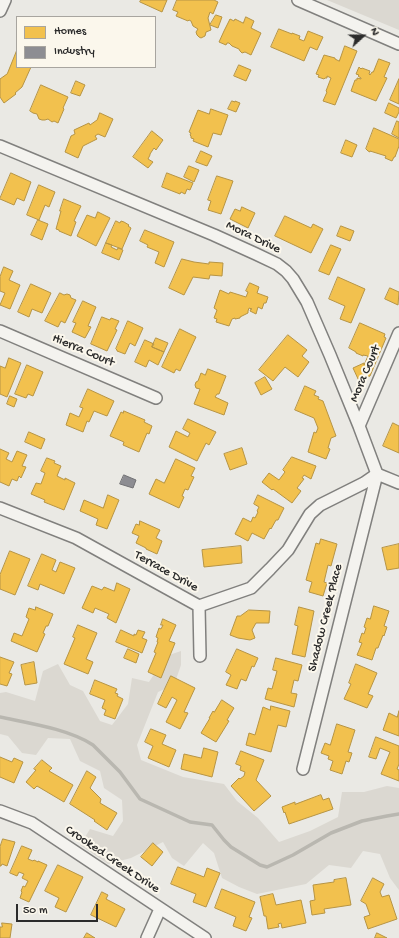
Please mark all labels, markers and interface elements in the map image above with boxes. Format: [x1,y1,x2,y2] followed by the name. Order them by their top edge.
[16,16,156,68] legend
[343,16,383,56] north arrow
[54,25,86,39] text: Homes
[367,26,381,37] text: N
[54,45,95,59] text: Industry
[223,218,283,258] street label: Mora Drive
[49,331,117,371] street label: Hierra Court
[347,343,385,405] street label: Mora Court
[131,548,201,596] street label: Terrace Drive
[305,563,347,673] street label: Shadow Creek Place
[62,823,162,897] street label: Crooked Creek Drive
[18,896,100,922] scale bar
[23,904,48,918] text: 50 m

